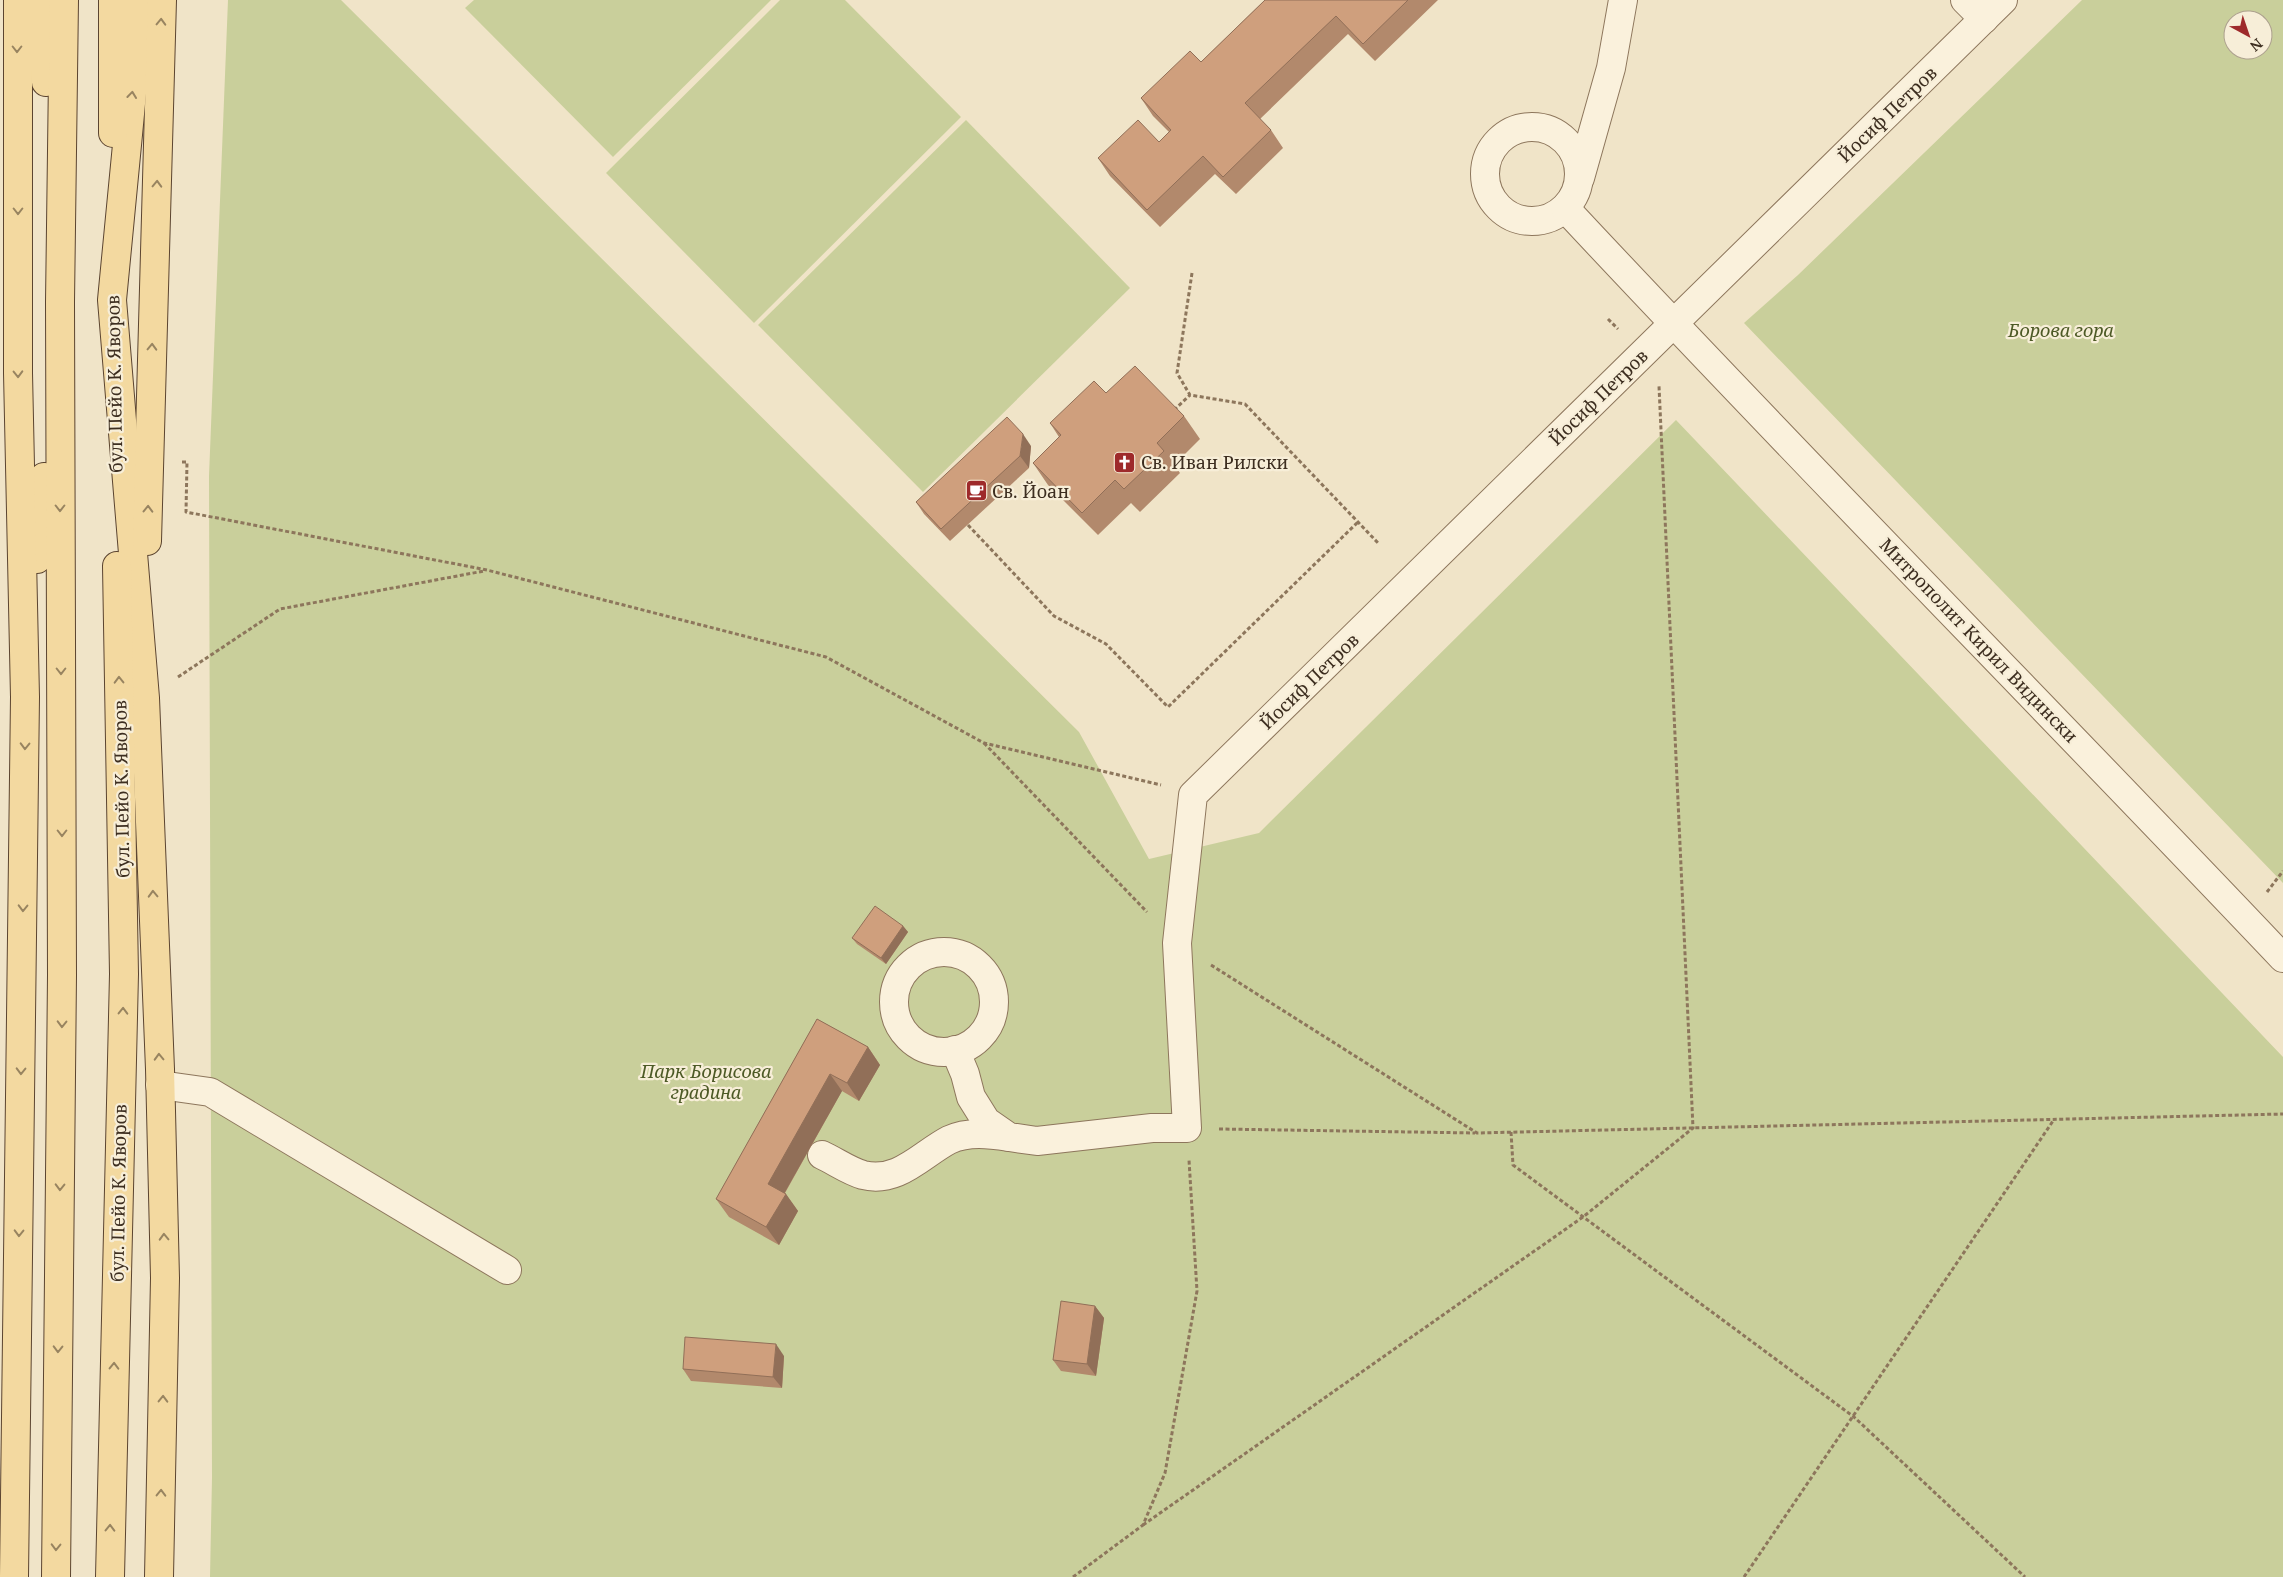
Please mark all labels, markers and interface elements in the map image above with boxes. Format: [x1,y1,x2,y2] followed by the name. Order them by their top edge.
[2223,10,2273,60] north arrow
[156,18,167,26] one-way arrow
[2246,35,2267,56] text: N
[12,45,23,53] one-way arrow
[1832,61,1942,167] street label: Йосиф Петров
[126,91,137,99] one-way arrow
[151,180,162,188] one-way arrow
[13,208,23,215] one-way arrow
[100,295,128,473] street label: бул. Пейо К. Яворов
[2007,318,2114,342] park label: Борова гора
[147,342,157,350] one-way arrow
[1543,344,1653,450] street label: Йосиф Петров
[13,370,23,378] one-way arrow
[1113,450,1137,474] church icon: Св. Иван Рилски
[1141,450,1288,474] place label: Св. Иван Рилски
[964,479,988,503] cafe icon: Св. Йоан
[992,479,1069,503] place label: Св. Йоан
[55,504,65,512] one-way arrow
[143,505,153,512] one-way arrow
[1875,533,2083,747] street label: Митрополит Кирил Видински
[1254,628,1364,734] street label: Йосиф Петров
[56,667,66,675] one-way arrow
[114,676,124,684] one-way arrow
[107,700,135,878] street label: бул. Пейо К. Яворов
[20,742,30,750] one-way arrow
[57,830,67,837] one-way arrow
[148,890,158,898] one-way arrow
[18,905,28,913] one-way arrow
[118,1007,128,1014] one-way arrow
[57,1020,67,1028] one-way arrow
[154,1052,165,1060] one-way arrow
[639,1059,772,1104] park label: Парк Борисова градина
[16,1067,27,1075] one-way arrow
[104,1104,132,1282] street label: бул. Пейо К. Яворов
[55,1183,65,1191] one-way arrow
[14,1230,24,1238] one-way arrow
[159,1232,170,1240] one-way arrow
[53,1346,63,1353] one-way arrow
[109,1362,119,1370] one-way arrow
[158,1395,168,1402] one-way arrow
[156,1489,166,1497] one-way arrow
[105,1524,115,1532] one-way arrow
[51,1543,61,1551] one-way arrow

